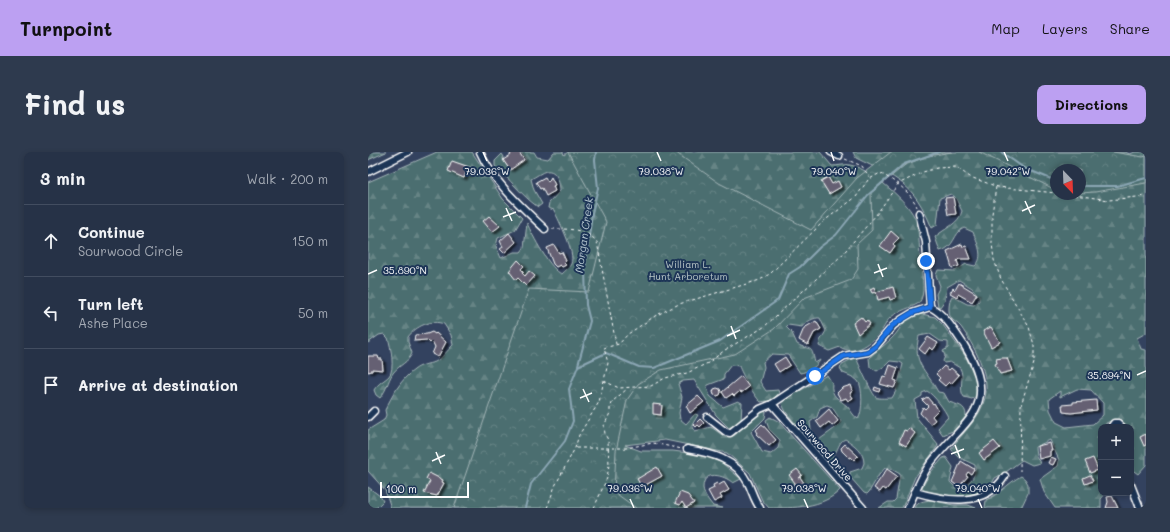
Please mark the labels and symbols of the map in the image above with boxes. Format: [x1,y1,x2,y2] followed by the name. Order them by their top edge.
[464,164,510,178] text: 79.036°W
[638,164,684,178] text: 79.038°W
[811,164,857,178] text: 79.040°W
[986,164,1031,178] text: 79.042°W
[1050,164,1086,200] north arrow
[571,196,596,274] water label: Morgan Creek
[917,252,935,270] route end
[648,257,728,283] park label: William L. Hunt Arboretum
[383,263,427,277] text: 35.890°N
[806,367,824,385] route start
[1087,368,1131,382] text: 35.894°N
[794,416,856,484] street label: Sourwood Drive
[380,480,469,499] scale bar
[607,481,653,495] text: 79.036°W
[781,481,827,495] text: 79.038°W
[955,481,1001,495] text: 79.040°W

